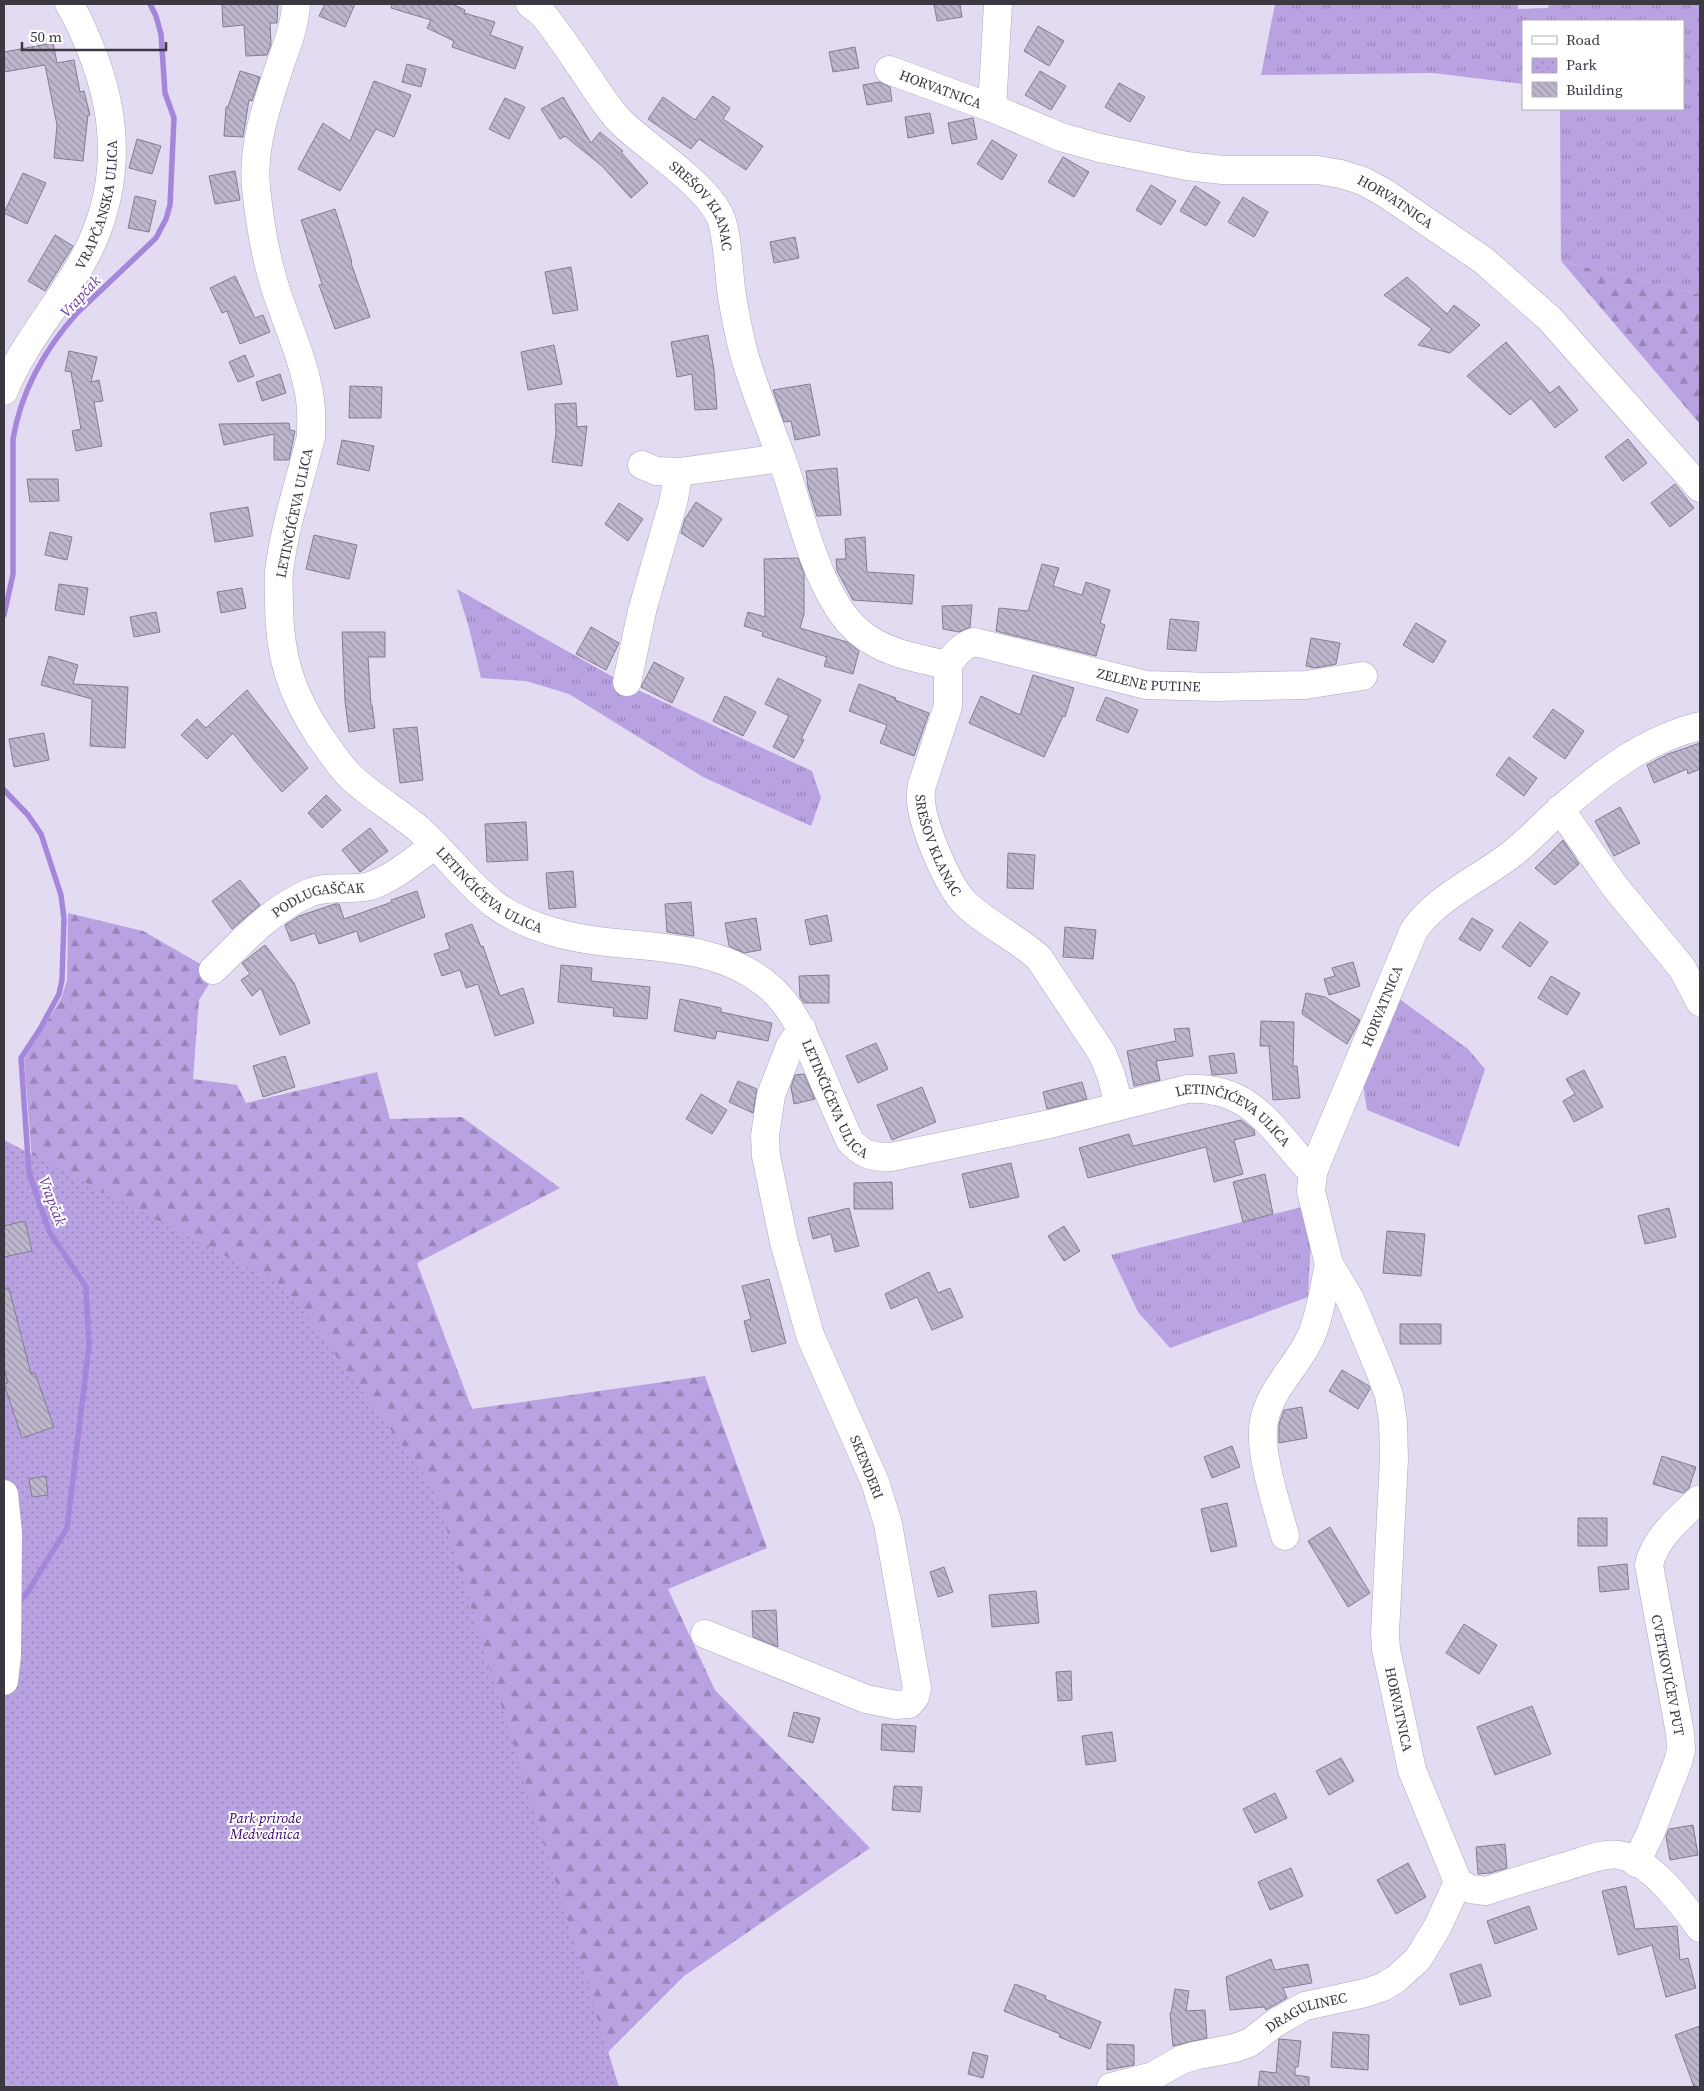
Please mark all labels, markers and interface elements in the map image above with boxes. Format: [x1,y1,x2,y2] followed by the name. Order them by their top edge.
[22,20,166,52] scale bar
[1522,20,1684,110] legend
[30,26,62,47] text: 50 m
[1566,29,1600,50] text: Road
[1566,54,1598,75] text: Park
[897,65,985,114] street label: HORVATNICA
[1566,79,1623,100] text: Building
[70,139,122,273] street label: VRAPČANSKA ULICA
[665,156,737,252] street label: SREŠOV KLANAC
[1354,170,1438,234] street label: HORVATNICA
[55,270,106,322] water label: Vrapčak
[270,446,318,580] street label: LETINČIĆEVA ULICA
[1095,663,1201,697] street label: ZELENE PUTINE
[910,794,966,900] street label: SREŠOV KLANAC
[432,842,546,938] street label: LETINČIĆEVA ULICA
[267,877,366,922] street label: PODLUGAŠČAK
[1357,962,1408,1050] street label: HORVATNICA
[797,1036,873,1163] street label: LETINČIĆEVA ULICA
[1173,1079,1296,1151] street label: LETINČIĆEVA ULICA
[34,1174,72,1229] water label: Vrapčak
[845,1432,889,1502] street label: SKENDERI
[1646,1613,1690,1738] street label: CVETKOVIĆEV PUT
[1380,1665,1418,1754] street label: HORVATNICA
[228,1808,301,1844] park label: Park prirode Medvednica
[1261,1987,1349,2037] street label: DRAGULINEC

